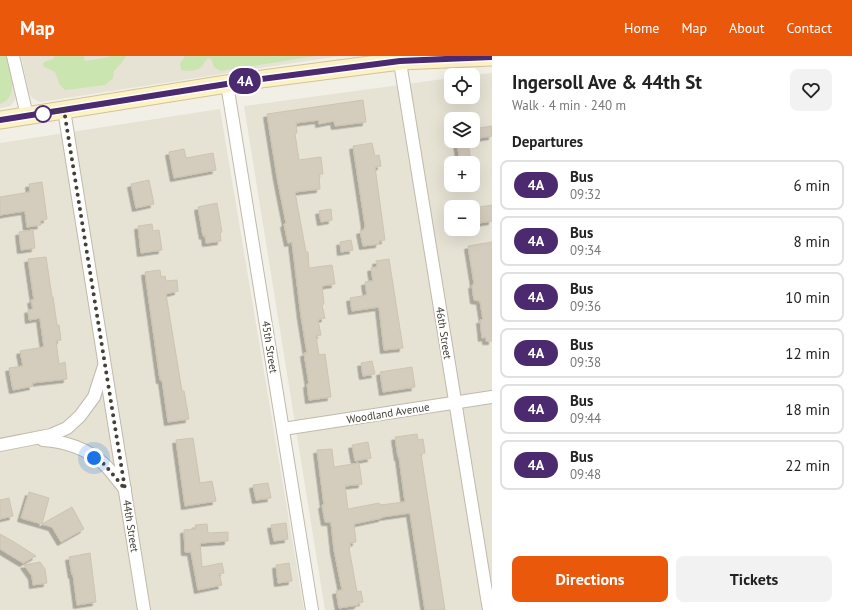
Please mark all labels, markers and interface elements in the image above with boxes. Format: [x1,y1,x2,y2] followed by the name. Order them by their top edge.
[20,16,55,40] text: Map
[624,19,659,37] text: Home
[681,19,707,37] text: Map
[729,19,765,37] text: About
[787,19,832,37] text: Contact
[227,68,263,94] line badge: 4A
[444,68,480,236] map controls
[444,68,480,104] button: locate
[790,69,832,111] button: heart
[512,70,702,94] text: Ingersoll Ave & 44th St
[237,72,253,90] text: 4A
[512,97,626,114] text: Walk · 4 min · 240 m
[34,105,52,123] unlabelled marker
[444,112,480,148] button: layers
[512,132,583,151] text: Departures
[444,156,480,192] button: +
[570,167,593,186] text: Bus
[528,176,544,194] text: 4A
[793,176,830,195] text: 6 min
[570,186,601,203] text: 09:32
[444,200,480,236] button: −
[570,223,593,242] text: Bus
[528,232,544,250] text: 4A
[793,232,830,251] text: 8 min
[570,242,601,259] text: 09:34
[570,279,593,298] text: Bus
[528,288,544,306] text: 4A
[785,288,830,307] text: 10 min
[570,298,601,315] text: 09:36
[433,306,455,360] street label: 46th Street
[259,320,281,374] street label: 45th Street
[570,335,593,354] text: Bus
[528,344,544,362] text: 4A
[785,344,830,363] text: 12 min
[570,354,601,371] text: 09:38
[570,391,593,410] text: Bus
[345,399,431,426] street label: Woodland Avenue
[528,400,544,418] text: 4A
[785,400,830,419] text: 18 min
[570,410,601,427] text: 09:44
[570,447,593,466] text: Bus
[84,448,104,468] your location
[528,456,544,474] text: 4A
[785,456,830,475] text: 22 min
[570,466,601,483] text: 09:48
[120,499,142,553] street label: 44th Street
[512,556,668,602] button: Directions
[676,556,832,602] button: Tickets

